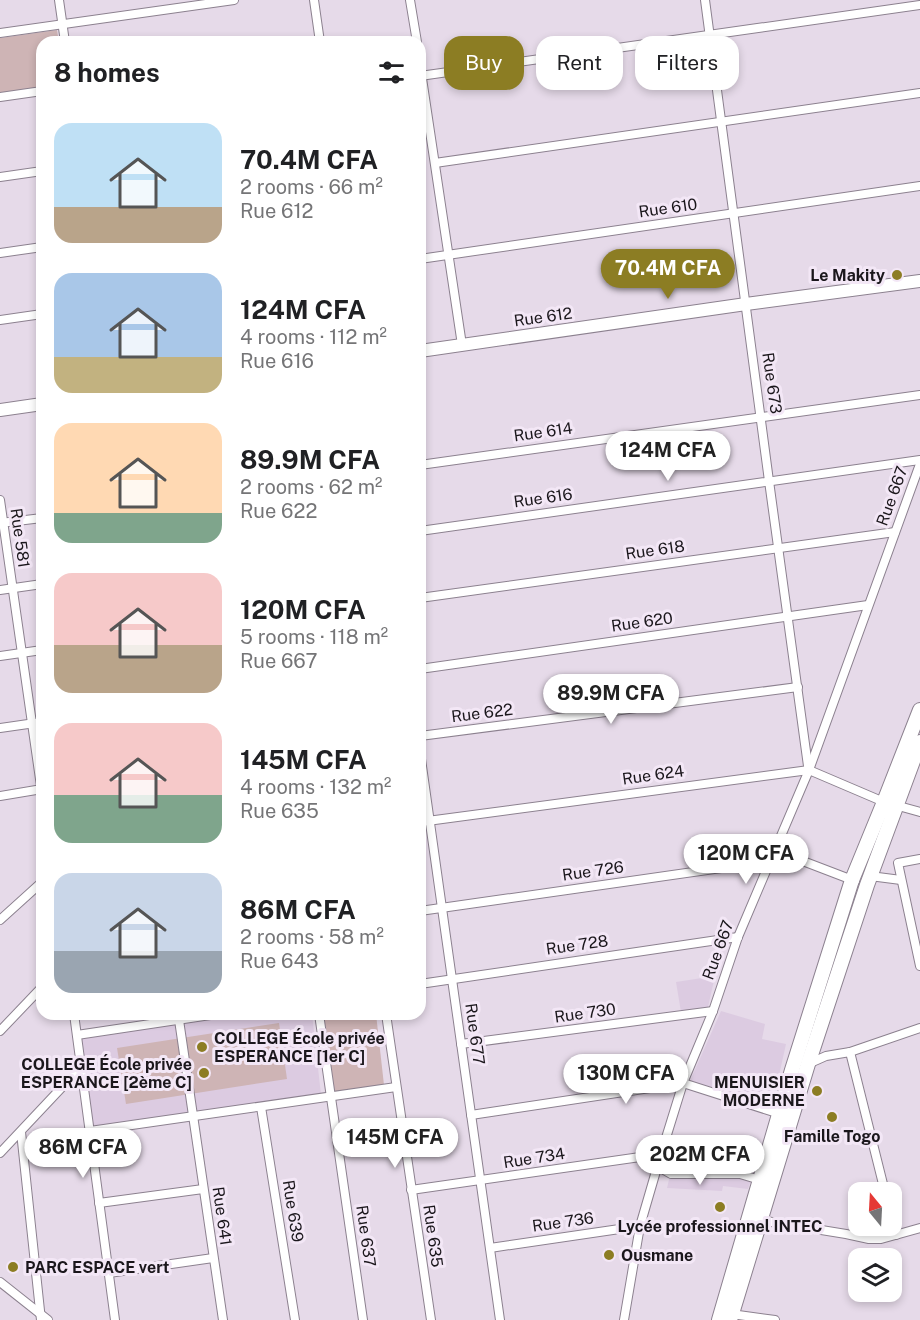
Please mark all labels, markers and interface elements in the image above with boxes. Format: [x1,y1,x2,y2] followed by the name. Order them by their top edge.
[444,36,524,90] chip: Buy
[536,36,623,90] chip: Rent
[635,36,739,90] chip: Filters
[375,56,408,89] icon: filters
[54,57,160,88] text: 8 homes
[240,144,378,175] text: 70.4M CFA
[102,147,174,219] icon: home
[240,175,383,199] text: 2 rooms · 66 m²
[637,194,699,222] street label: Rue 610
[240,199,314,223] text: Rue 612
[599,249,737,300] pin: 70.4M CFA
[615,256,721,280] text: 70.4M CFA
[810,266,885,285] place label: Le Makity
[890,268,904,282] marker: Le Makity
[240,294,366,325] text: 124M CFA
[102,297,174,369] icon: home
[513,303,573,331] street label: Rue 612
[240,325,387,349] text: 4 rooms · 112 m²
[240,349,314,373] text: Rue 616
[758,351,786,415] street label: Rue 673
[512,418,574,446] street label: Rue 614
[606,431,730,482] pin: 124M CFA
[619,438,717,462] text: 124M CFA
[240,444,380,475] text: 89.9M CFA
[102,447,174,519] icon: home
[872,464,912,528] street label: Rue 667
[240,475,382,499] text: 2 rooms · 62 m²
[512,484,574,512] street label: Rue 616
[240,499,317,523] text: Rue 622
[6,507,34,569] street label: Rue 581
[624,536,686,564] street label: Rue 618
[240,594,366,625] text: 120M CFA
[102,597,174,669] icon: home
[610,608,674,636] street label: Rue 620
[240,625,388,649] text: 5 rooms · 118 m²
[240,649,317,673] text: Rue 667
[542,674,680,725] pin: 89.9M CFA
[557,681,665,705] text: 89.9M CFA
[450,700,514,726] street label: Rue 622
[240,744,367,775] text: 145M CFA
[102,747,174,819] icon: home
[621,761,685,789] street label: Rue 624
[240,775,391,799] text: 4 rooms · 132 m²
[240,799,319,823] text: Rue 635
[684,834,808,885] pin: 120M CFA
[698,841,794,865] text: 120M CFA
[561,857,625,885] street label: Rue 726
[240,894,356,925] text: 86M CFA
[102,897,174,969] icon: home
[698,918,738,982] street label: Rue 667
[240,925,384,949] text: 2 rooms · 58 m²
[545,931,609,959] street label: Rue 728
[240,949,319,973] text: Rue 643
[553,999,617,1027] street label: Rue 730
[461,1002,489,1066] street label: Rue 677
[214,1028,385,1066] place label: COLLEGE École privée ESPERANCE [1er C]
[195,1040,209,1054] marker: COLLEGE École privée ESPERANCE [1er C]
[21,1054,192,1092] place label: COLLEGE École privée ESPERANCE [2ème C]
[564,1054,688,1105] pin: 130M CFA
[577,1061,675,1085] text: 130M CFA
[197,1066,211,1080] marker: COLLEGE École privée ESPERANCE [2ème C]
[714,1073,805,1110] place label: MENUISIER MODERNE
[810,1084,824,1098] marker: MENUISIER MODERNE
[825,1110,839,1124] marker: Famille Togo
[333,1118,457,1169] pin: 145M CFA
[346,1125,444,1149] text: 145M CFA
[784,1127,880,1146] place label: Famille Togo
[28,1128,138,1179] pin: 86M CFA
[38,1135,128,1159] text: 86M CFA
[638,1135,762,1186] pin: 202M CFA
[650,1142,750,1166] text: 202M CFA
[502,1144,566,1172] street label: Rue 734
[279,1179,307,1243] street label: Rue 639
[848,1182,902,1236] north arrow
[848,1182,902,1302] map controls
[208,1185,236,1247] street label: Rue 641
[713,1200,727,1214] marker: Lycée professionnel INTEC
[419,1203,447,1269] street label: Rue 635
[352,1204,380,1268] street label: Rue 637
[531,1208,595,1236] street label: Rue 736
[618,1217,822,1236] place label: Lycée professionnel INTEC
[621,1246,693,1265] place label: Ousmane
[602,1248,616,1262] marker: Ousmane
[848,1248,902,1302] button: layers
[25,1258,170,1277] place label: PARC ESPACE vert
[6,1260,20,1274] marker: PARC ESPACE vert

